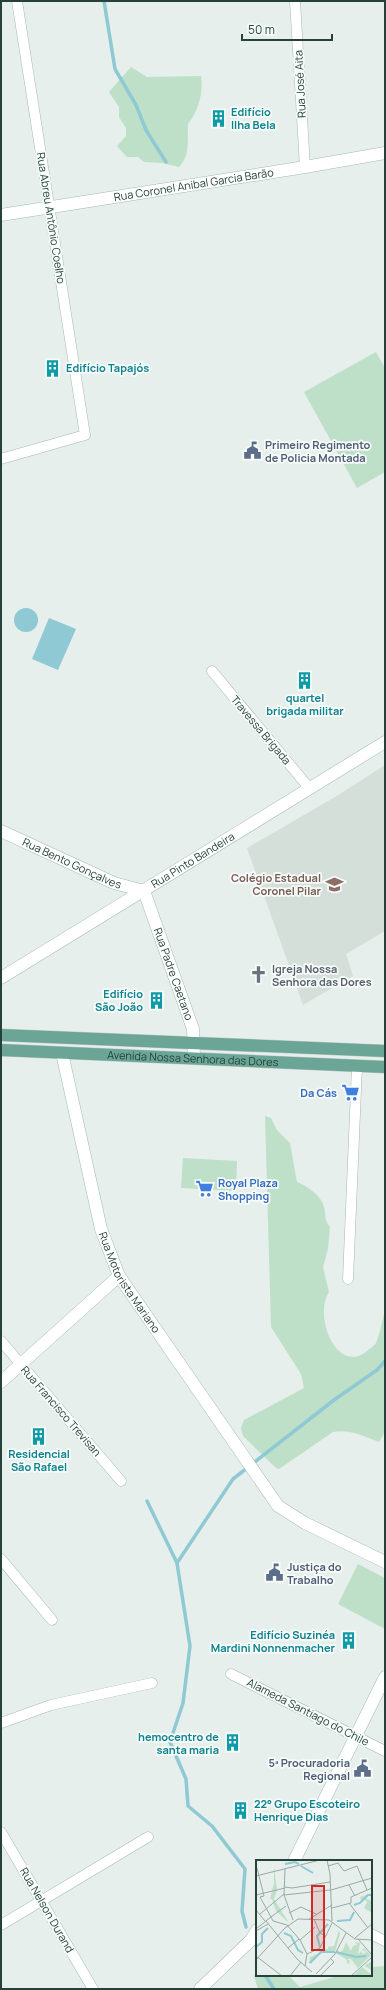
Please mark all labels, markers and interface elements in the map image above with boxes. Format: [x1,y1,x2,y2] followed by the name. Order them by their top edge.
[242,16,332,42] scale bar
[248,21,275,38] text: 50 m
[290,50,309,118] street label: Rua José Aita
[231,104,276,132] place label: Edifício Ilha Bela
[208,108,228,128] building icon: Edifício Ilha Bela
[34,151,69,285] street label: Rua Abreu Antônio Coelho
[113,164,275,204] street label: Rua Coronel Anibal Garcia Barão
[43,358,63,378] building icon: Edifício Tapajós
[66,360,149,375] place label: Edifício Tapajós
[265,437,371,465] place label: Primeiro Regimento de Policia Montada
[242,441,262,461] public building icon: Primeiro Regimento de Policia Montada
[295,670,315,690] building icon: quartel brigada militar
[266,690,344,718] place label: quartel brigada militar
[228,692,295,767] street label: Travessa Brigada
[148,828,237,891] street label: Rua Pinto Bandeira
[20,834,123,892] street label: Rua Bento Gonçalves
[231,870,322,898] place label: Colégio Estadual Coronel Pilar
[324,874,344,894] school or university icon: Colégio Estadual Coronel Pilar
[151,925,197,1023] street label: Rua Padre Caetano
[272,961,372,989] place label: Igreja Nossa Senhora das Dores
[249,965,269,985] church icon: Igreja Nossa Senhora das Dores
[95,986,143,1014] place label: Edifício São João
[146,990,166,1010] building icon: Edifício São João
[107,1047,279,1069] street label: Avenida Nossa Senhora das Dores
[340,1083,360,1103] supermarket icon: Da Cás
[300,1085,337,1100] place label: Da Cás
[218,1175,278,1203] place label: Royal Plaza Shopping
[195,1179,215,1199] supermarket icon: Royal Plaza Shopping
[96,1229,164,1336] street label: Rua Motorista Mariano
[18,1362,105,1459] street label: Rua Francisco Trevisan
[29,1426,49,1446] building icon: Residencial São Rafael
[8,1446,70,1474] place label: Residencial São Rafael
[287,1559,342,1587] place label: Justiça do Trabalho
[264,1563,284,1583] public building icon: Justiça do Trabalho
[211,1627,336,1655] place label: Edifício Suzinéa Mardini Nonnenmacher
[338,1631,358,1651] building icon: Edifício Suzinéa Mardini Nonnenmacher
[245,1674,372,1749] street label: Alameda Santiago do Chile
[138,1729,219,1757] place label: hemocentro de santa maria
[222,1733,242,1753] building icon: hemocentro de santa maria
[269,1755,350,1783] place label: 5ª Procuradoria Regional
[353,1759,373,1779] public building icon: 5ª Procuradoria Regional
[254,1796,360,1824] place label: 22° Grupo Escoteiro Henrique Dias
[231,1800,251,1820] building icon: 22° Grupo Escoteiro Henrique Dias
[256,1860,372,1976] inset map
[17,1864,78,1955] street label: Rua Nelson Durand

